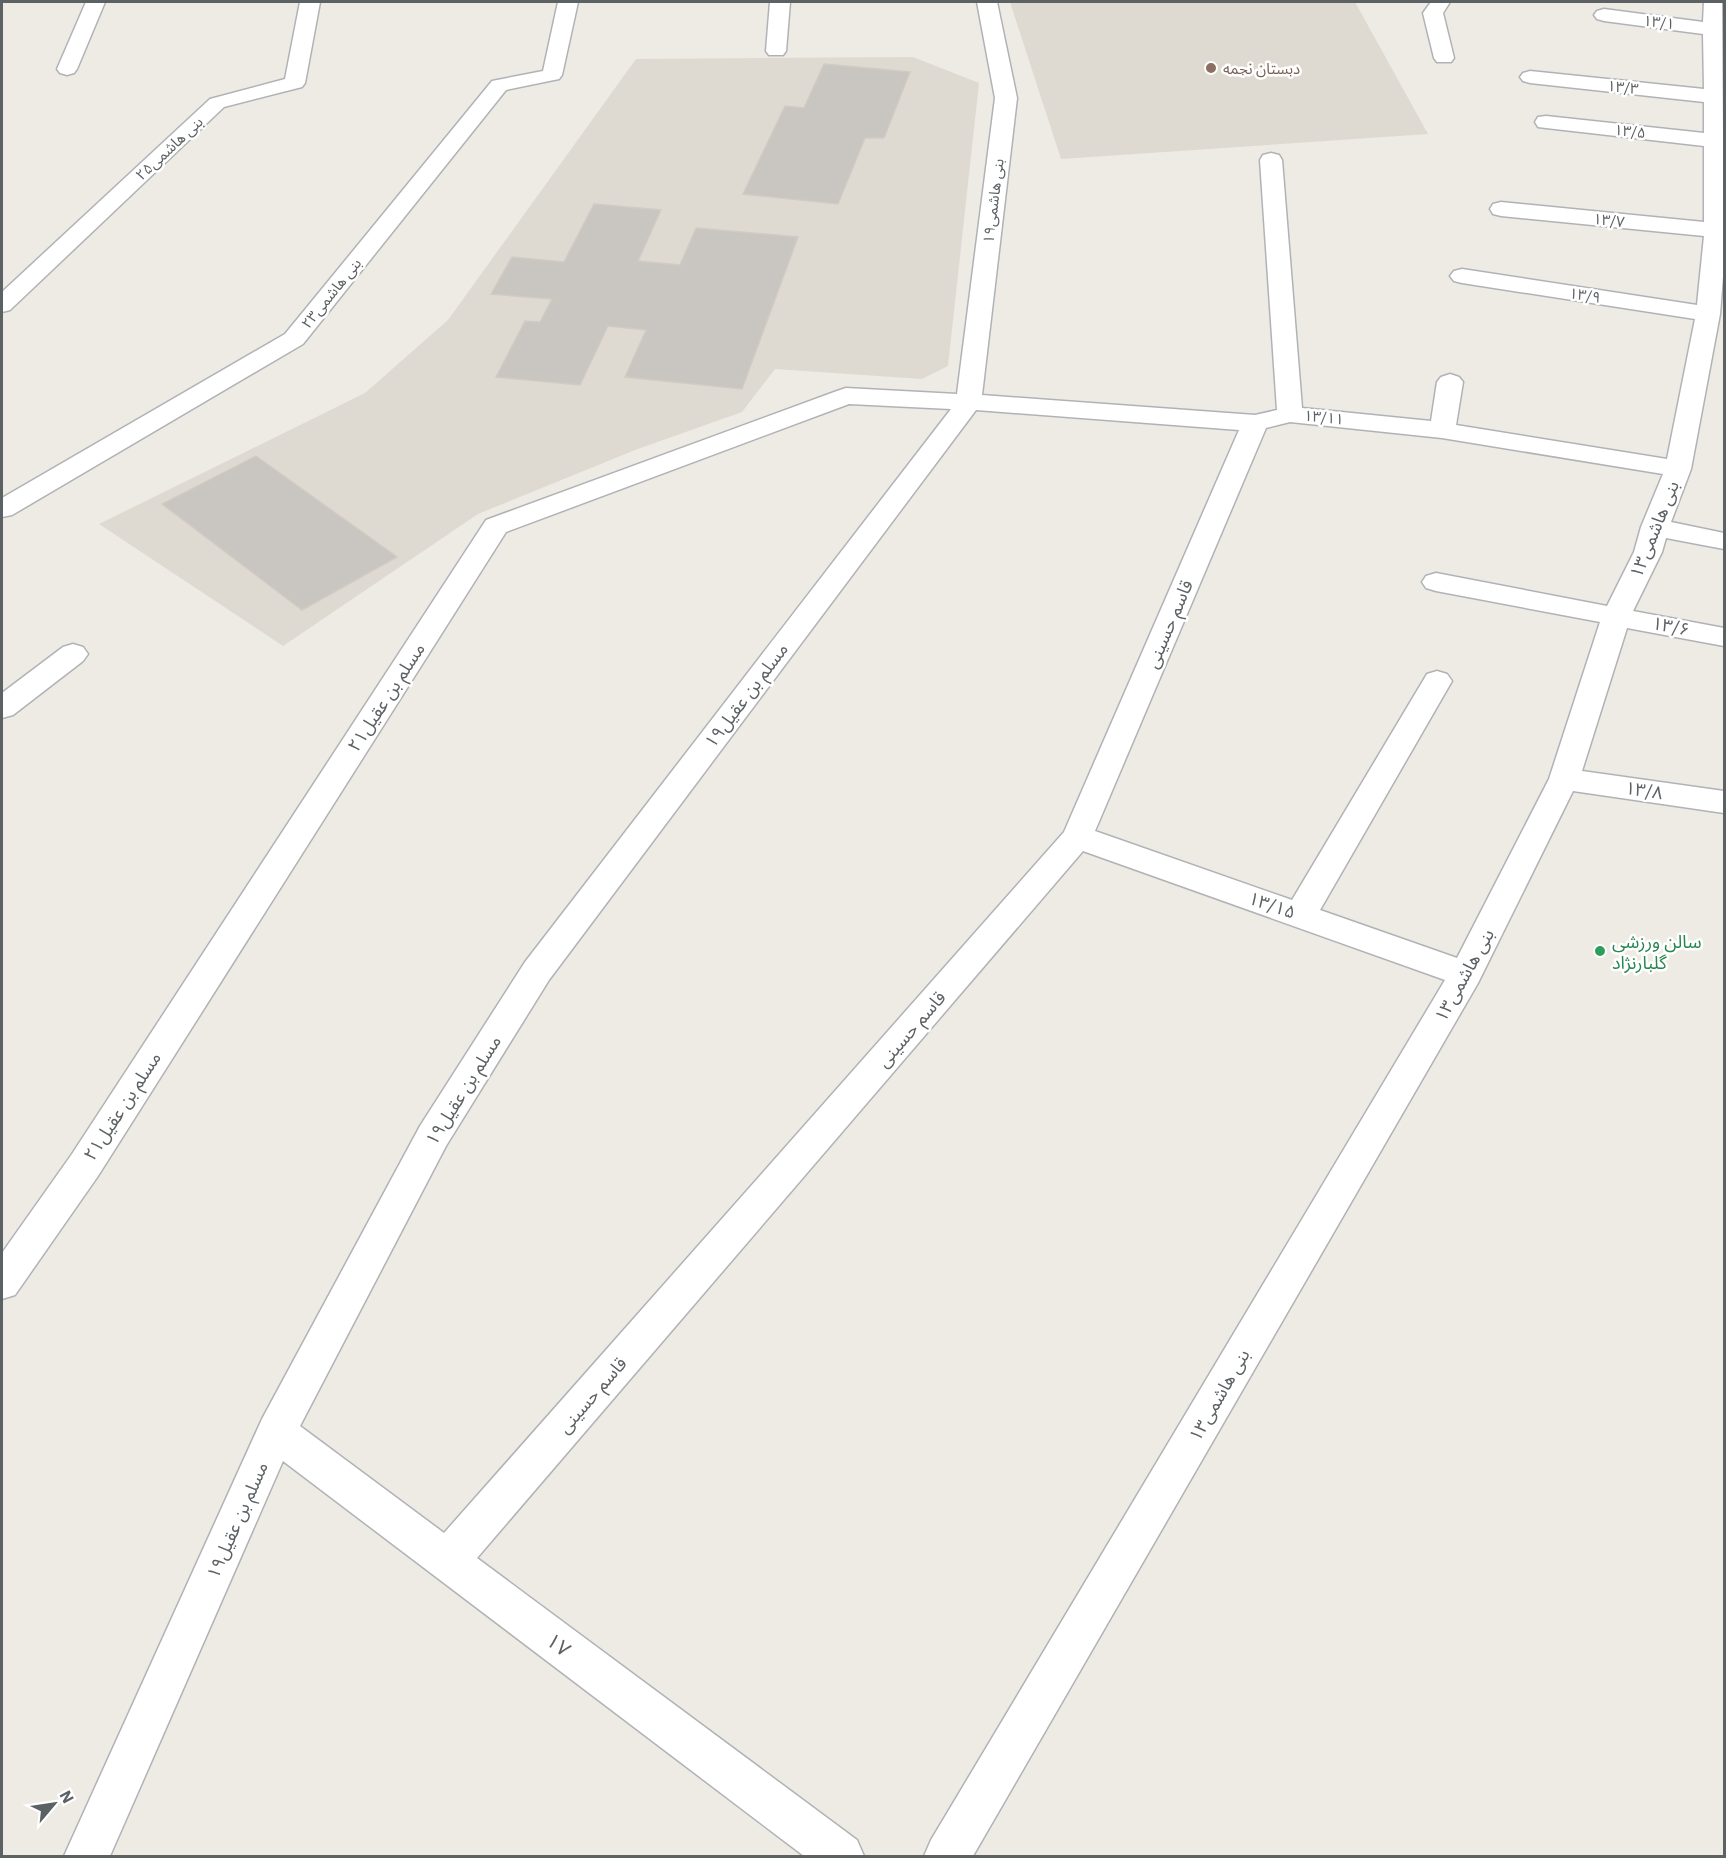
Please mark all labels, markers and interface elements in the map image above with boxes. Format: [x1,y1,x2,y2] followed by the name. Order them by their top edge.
[1642,11,1676,33] street label: ۱۳/۱
[1223,59,1300,78] place label: دبستان نجمه
[1204,61,1218,75] marker: دبستان نجمه
[1606,76,1640,98] street label: ۱۳/۳
[131,112,207,184] street label: بنی هاشمی۲۵
[1613,120,1647,142] street label: ۱۳/۵
[978,157,1008,245] street label: بنی هاشمی۱۹
[1592,209,1626,231] street label: ۱۳/۷
[297,254,365,332] street label: بنی هاشمی۲۳
[1568,283,1602,307] street label: ۱۳/۹
[1303,405,1345,429] street label: ۱۳/۱۱
[1624,477,1684,581] street label: بنی هاشمی۱۳
[1140,576,1200,672] street label: قاسم حسینی
[1650,611,1692,641] street label: ۱۳/۶
[342,638,431,757] street label: مسلم بن عقیل۲۱
[699,638,794,753] street label: مسلم بن عقیل۱۹
[1624,776,1664,804] street label: ۱۳/۸
[1246,886,1298,924] street label: ۱۳/۱۵
[1429,925,1499,1025] street label: بنی هاشمی۱۳
[1612,930,1702,974] place label: سالن ورزشی گلبارنژاد
[1593,944,1607,958] marker: سالن ورزشی گلبارنژاد
[872,986,952,1073] street label: قاسم حسینی
[420,1031,508,1150] street label: مسلم بن عقیل۱۹
[78,1047,167,1166] street label: مسلم بن عقیل۲۱
[1183,1345,1255,1445] street label: بنی هاشمی۱۳
[553,1352,633,1439] street label: قاسم حسینی
[201,1458,275,1583] street label: مسلم بن عقیل۱۹
[541,1626,577,1662] street label: ۱۷
[24,1774,84,1834] north arrow
[56,1787,79,1807] text: N

